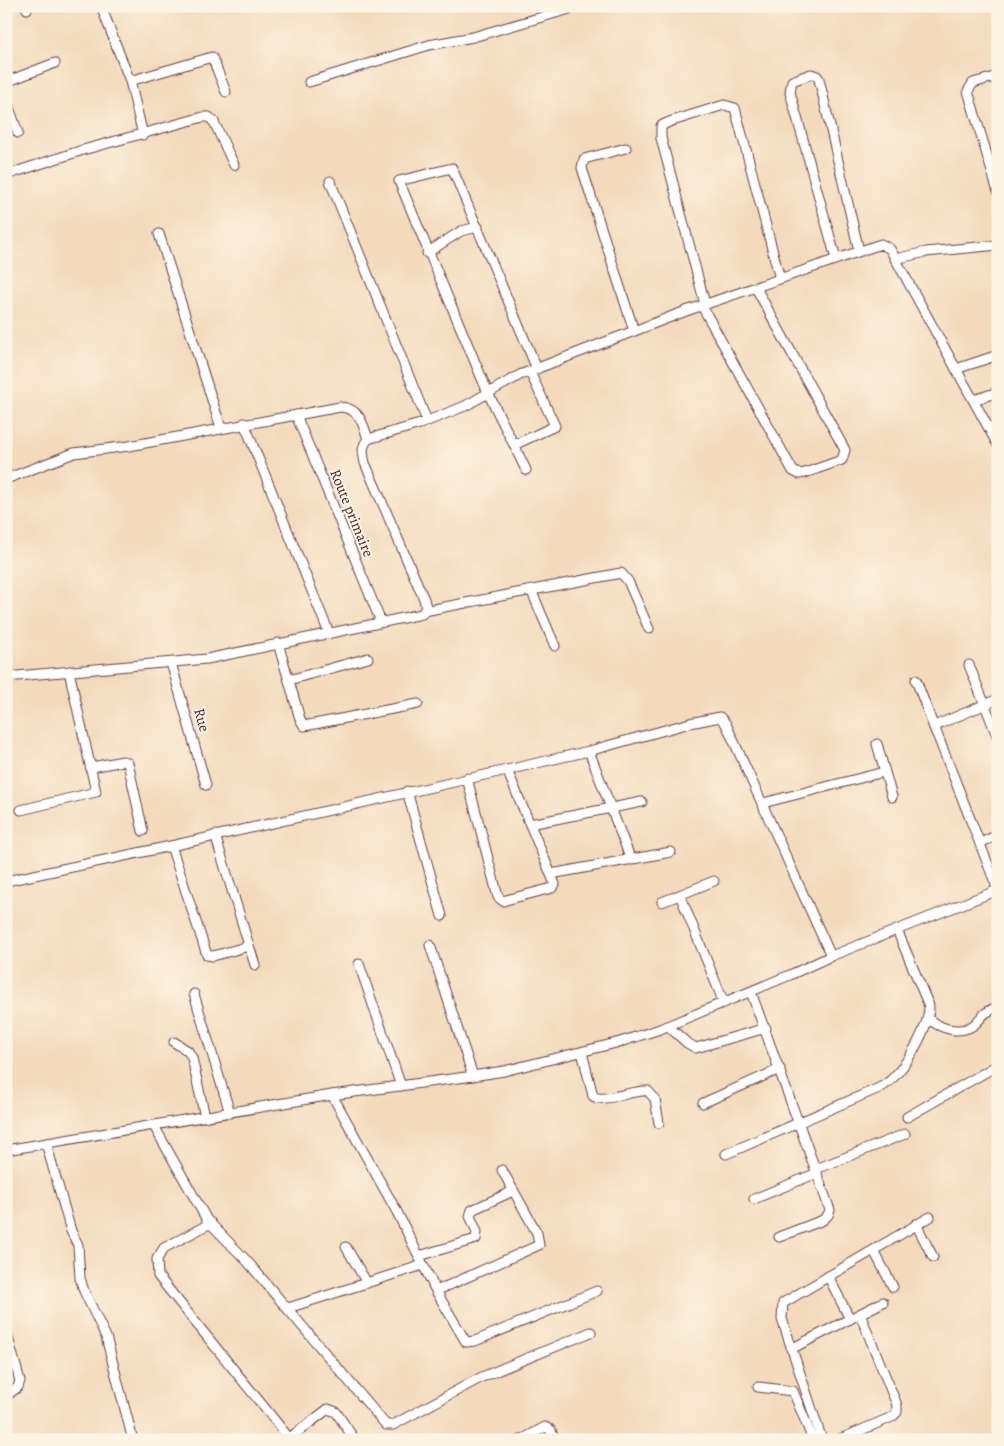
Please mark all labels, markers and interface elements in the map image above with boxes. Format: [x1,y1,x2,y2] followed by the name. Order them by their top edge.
[325,466,379,560] street label: Route primaire
[189,706,215,734] street label: Rue

